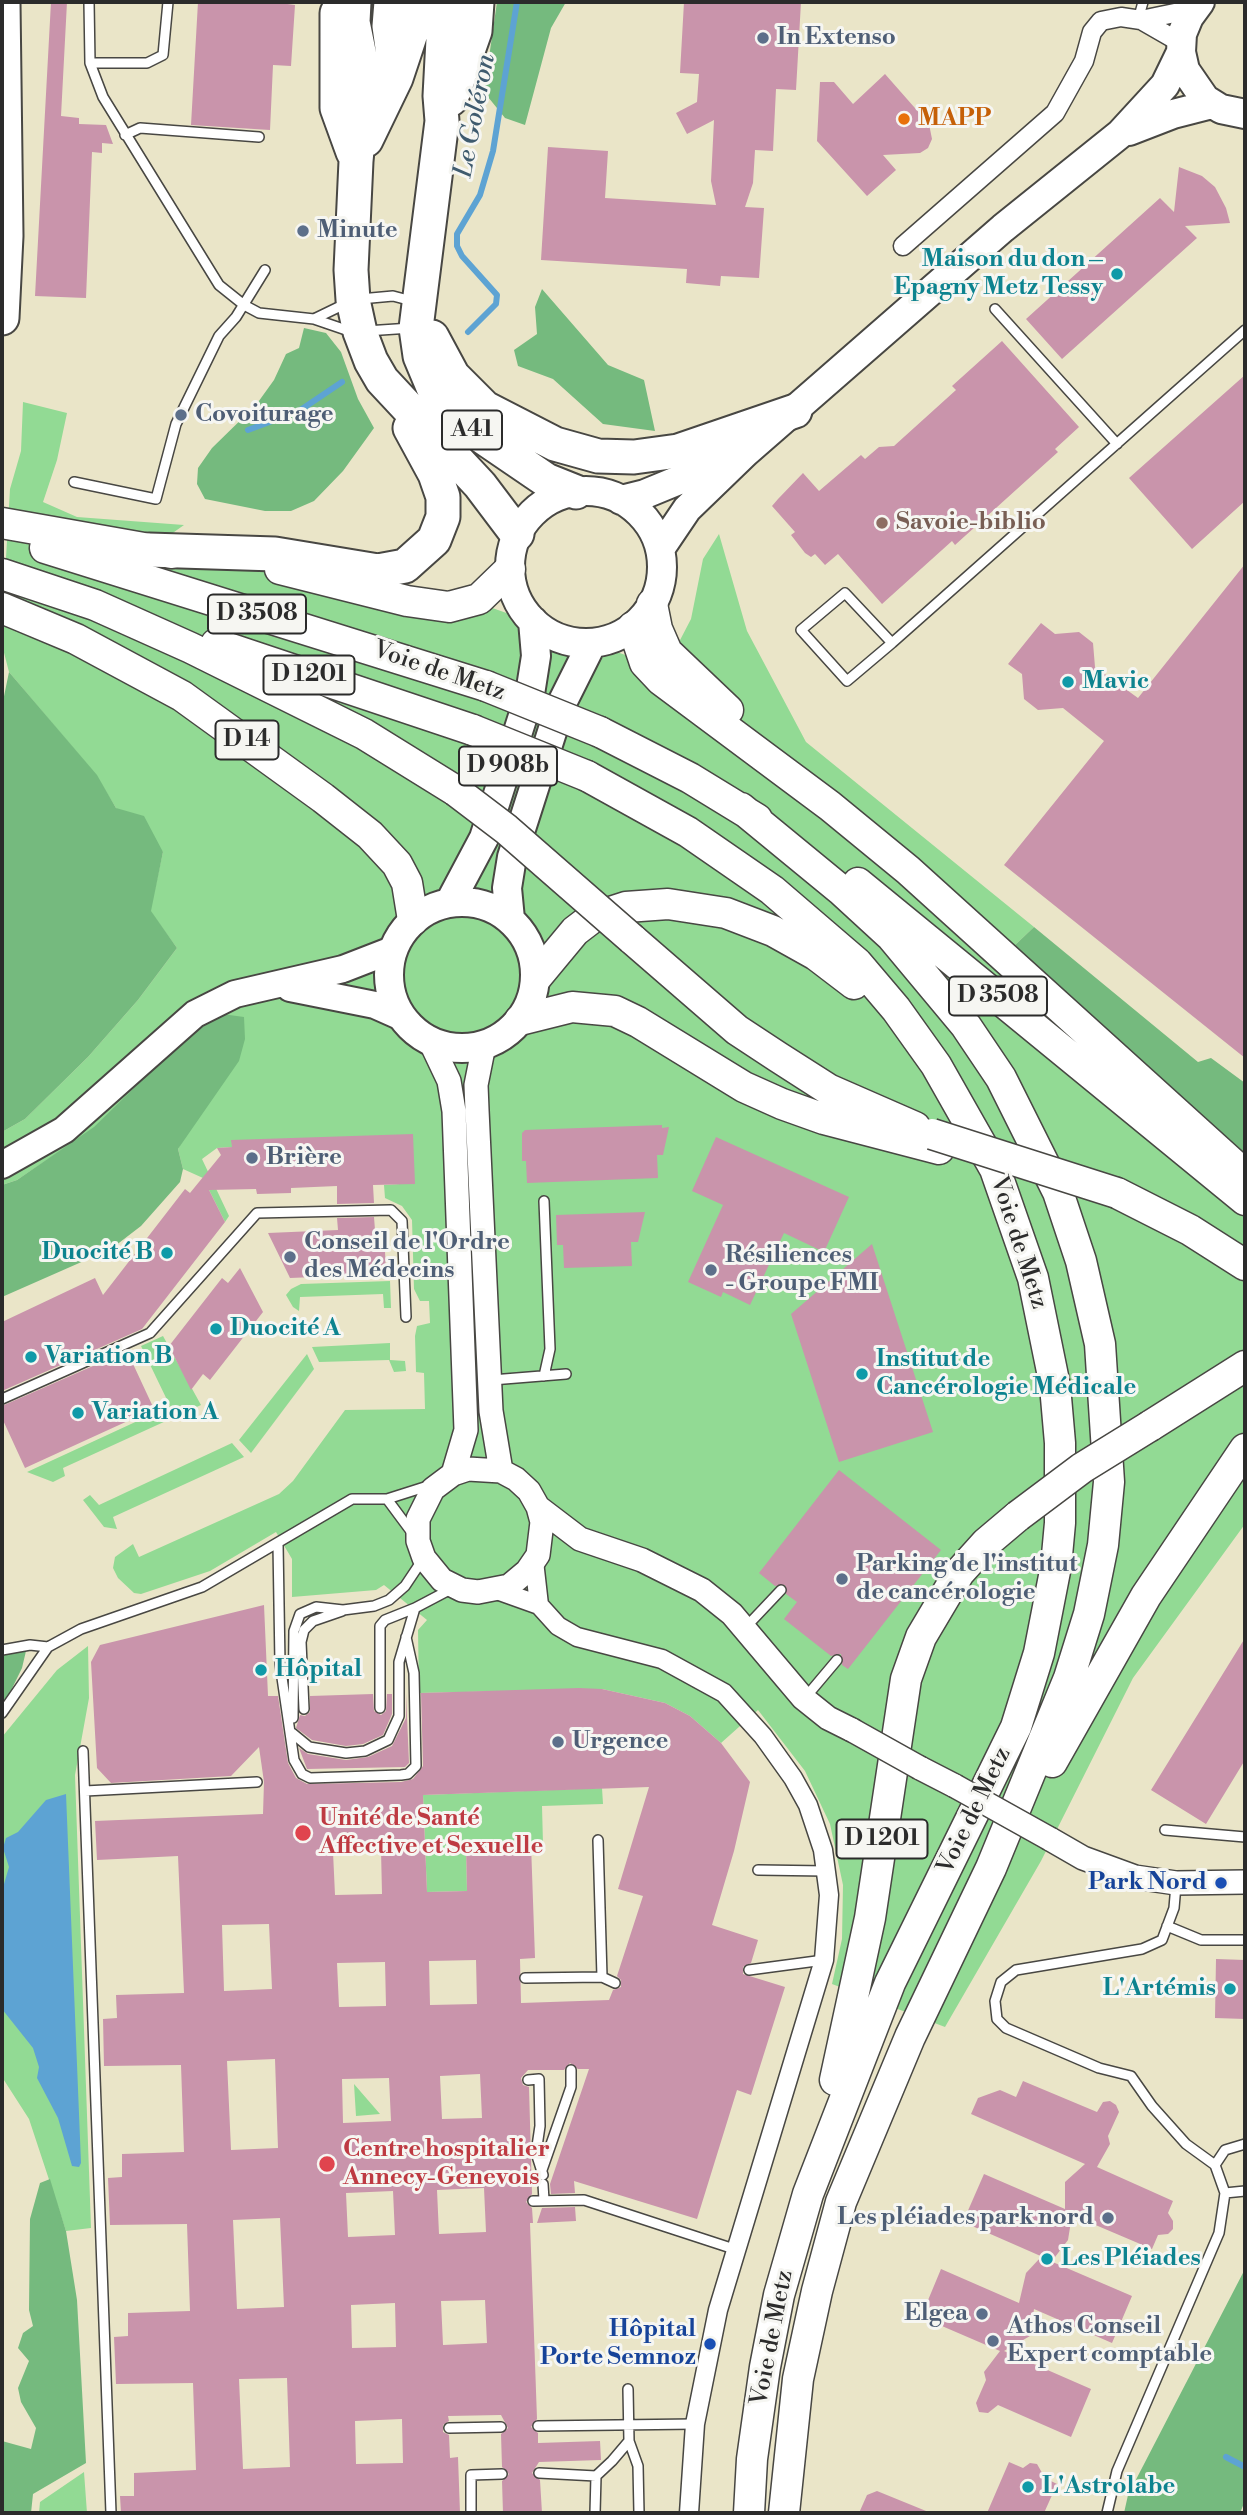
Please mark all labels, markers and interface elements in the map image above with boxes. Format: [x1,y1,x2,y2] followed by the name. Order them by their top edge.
[777,24,896,52] place label: In Extenso
[755,30,771,46] marker: In Extenso
[449,52,503,180] water label: Le Goléron
[918,105,991,133] place label: MAPP
[896,111,912,127] marker: MAPP
[317,217,398,245] place label: Minute
[295,223,311,239] marker: Minute
[894,246,1103,302] place label: Maison du don – Epagny Metz Tessy
[1109,266,1125,282] marker: Maison du don – Epagny Metz Tessy
[195,401,334,429] place label: Covoiturage
[173,407,189,423] marker: Covoiturage
[442,410,502,450] road number: A41
[896,509,1046,537] place label: Savoie-biblio
[874,515,890,531] marker: Savoie-biblio
[208,594,306,634] road number: D 3508
[369,636,509,708] street label: Voie de Metz
[264,656,354,694] road number: D 1201
[1082,668,1149,696] place label: Mavic
[1060,674,1076,690] marker: Mavic
[216,720,278,760] road number: D 14
[459,746,557,786] road number: D 908b
[949,976,1047,1015] road number: D 3508
[266,1144,342,1172] place label: Brière
[244,1150,260,1166] marker: Brière
[983,1173,1053,1313] street label: Voie de Metz
[304,1229,510,1285] place label: Conseil de l'Ordre des Médecins
[42,1239,153,1267] place label: Duocité B
[725,1242,878,1298] place label: Résiliences - Groupe FMI
[159,1245,175,1261] marker: Duocité B
[282,1249,298,1265] marker: Conseil de l'Ordre des Médecins
[703,1262,719,1278] marker: Résiliences - Groupe FMI
[230,1315,341,1343] place label: Duocité A
[208,1321,224,1337] marker: Duocité A
[45,1343,172,1371] place label: Variation B
[876,1346,1136,1402] place label: Institut de Cancérologie Médicale
[23,1349,39,1365] marker: Variation B
[854,1366,870,1382] marker: Institut de Cancérologie Médicale
[92,1399,218,1427] place label: Variation A
[70,1405,86,1421] marker: Variation A
[856,1551,1077,1607] place label: Parking de l'institut de cancérologie
[834,1571,850,1587] marker: Parking de l'institut de cancérologie
[275,1656,362,1684] place label: Hôpital
[253,1662,269,1678] marker: Hôpital
[572,1728,669,1756] place label: Urgence
[550,1734,566,1750] marker: Urgence
[932,1743,1018,1879] street label: Voie de Metz
[319,1805,543,1861] place label: Unité de Santé Affective et Sexuelle
[836,1820,928,1858] road number: D 1201
[293,1823,313,1843] marker: Unité de Santé Affective et Sexuelle
[1088,1869,1207,1897] place label: Park Nord
[1213,1875,1229,1891] marker: Park Nord
[1103,1975,1216,2003] place label: L'Artémis
[1222,1981,1238,1997] marker: L'Artémis
[343,2136,550,2192] place label: Centre hospitalier Annecy-Genevois
[317,2154,337,2174] marker: Centre hospitalier Annecy-Genevois
[837,2204,1094,2232] place label: Les pléiades park nord
[1100,2210,1116,2226] marker: Les pléiades park nord
[1061,2245,1201,2273] place label: Les Pléiades
[1039,2251,1055,2267] marker: Les Pléiades
[746,2268,800,2408] street label: Voie de Metz
[904,2300,968,2328] place label: Elgea
[974,2306,990,2322] marker: Elgea
[1007,2313,1212,2369] place label: Athos Conseil Expert comptable
[540,2316,696,2372] place label: Hôpital Porte Semnoz
[985,2333,1001,2349] marker: Athos Conseil Expert comptable
[702,2336,718,2352] marker: Hôpital Porte Semnoz
[1042,2473,1175,2501] place label: L'Astrolabe
[1020,2479,1036,2495] marker: L'Astrolabe

